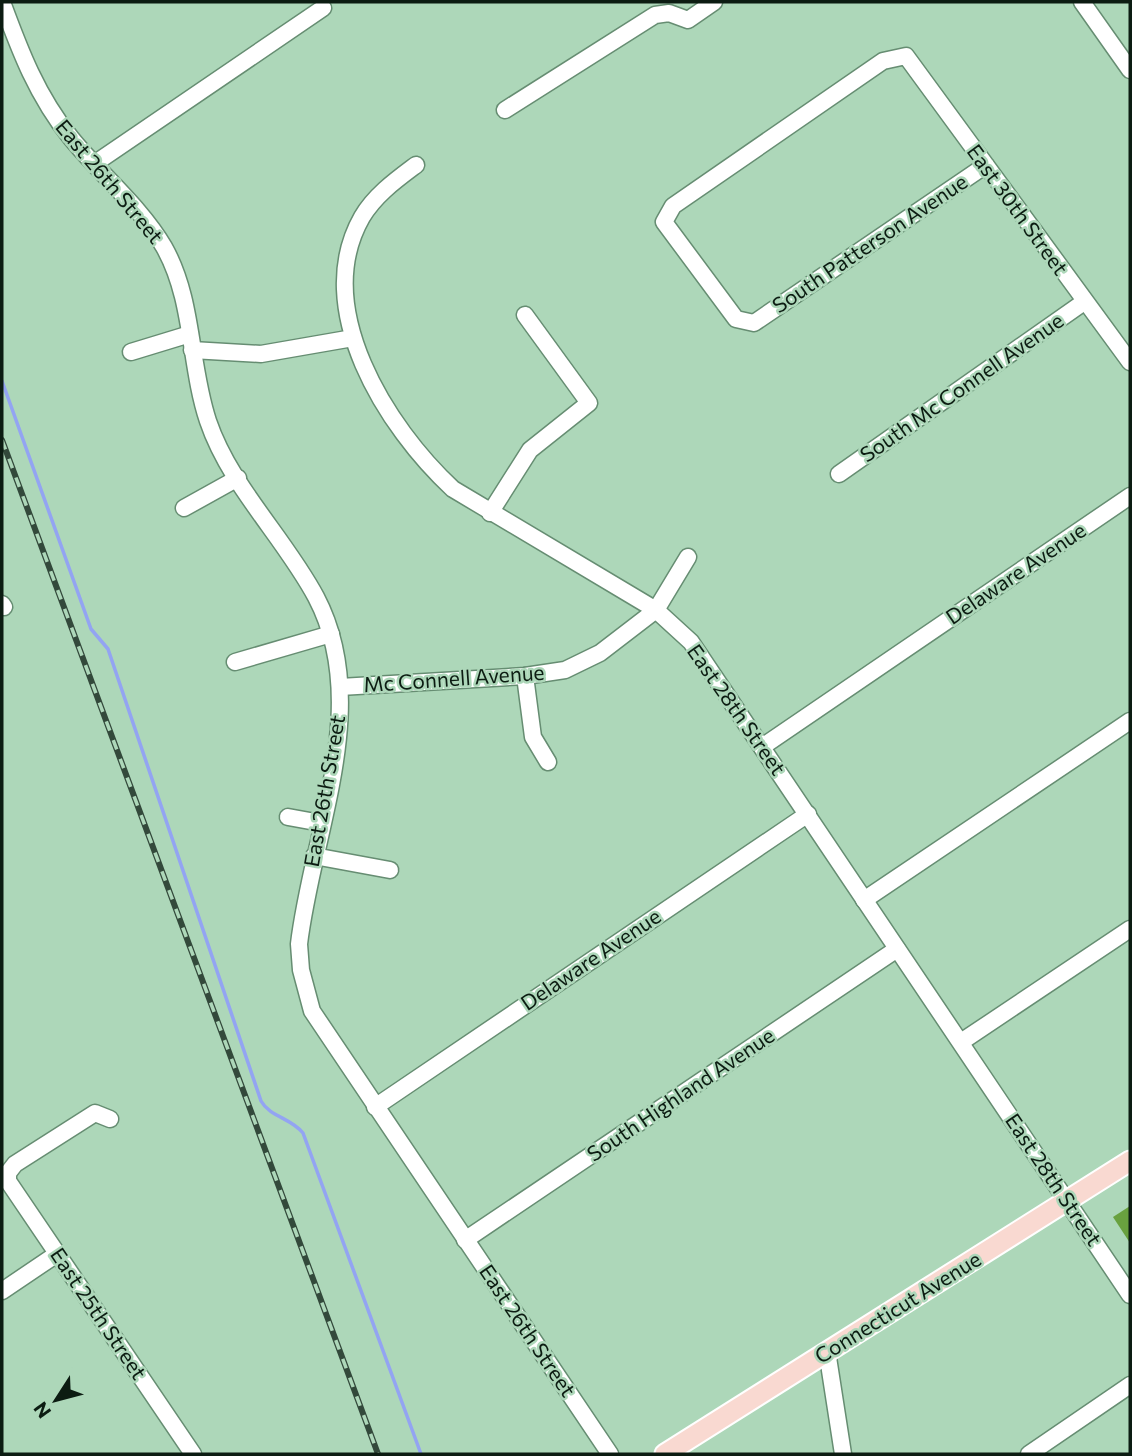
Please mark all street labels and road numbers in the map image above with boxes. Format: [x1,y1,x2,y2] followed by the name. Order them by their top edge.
[51,114,169,248] street label: East 26th Street
[962,139,1074,279] street label: East 30th Street
[767,168,971,317] street label: South Patterson Avenue
[855,307,1068,467] street label: South Mc Connell Avenue
[940,517,1090,629] street label: Delaware Avenue
[683,639,792,779] street label: East 28th Street
[363,659,545,696] street label: Mc Connell Avenue
[298,713,349,869] street label: East 26th Street
[515,903,665,1015] street label: Delaware Avenue
[582,1022,778,1166] street label: South Highland Avenue
[1001,1108,1108,1250] street label: East 28th Street
[46,1243,152,1384] street label: East 25th Street
[809,1245,985,1368] street label: Connecticut Avenue
[475,1259,582,1401] street label: East 26th Street

